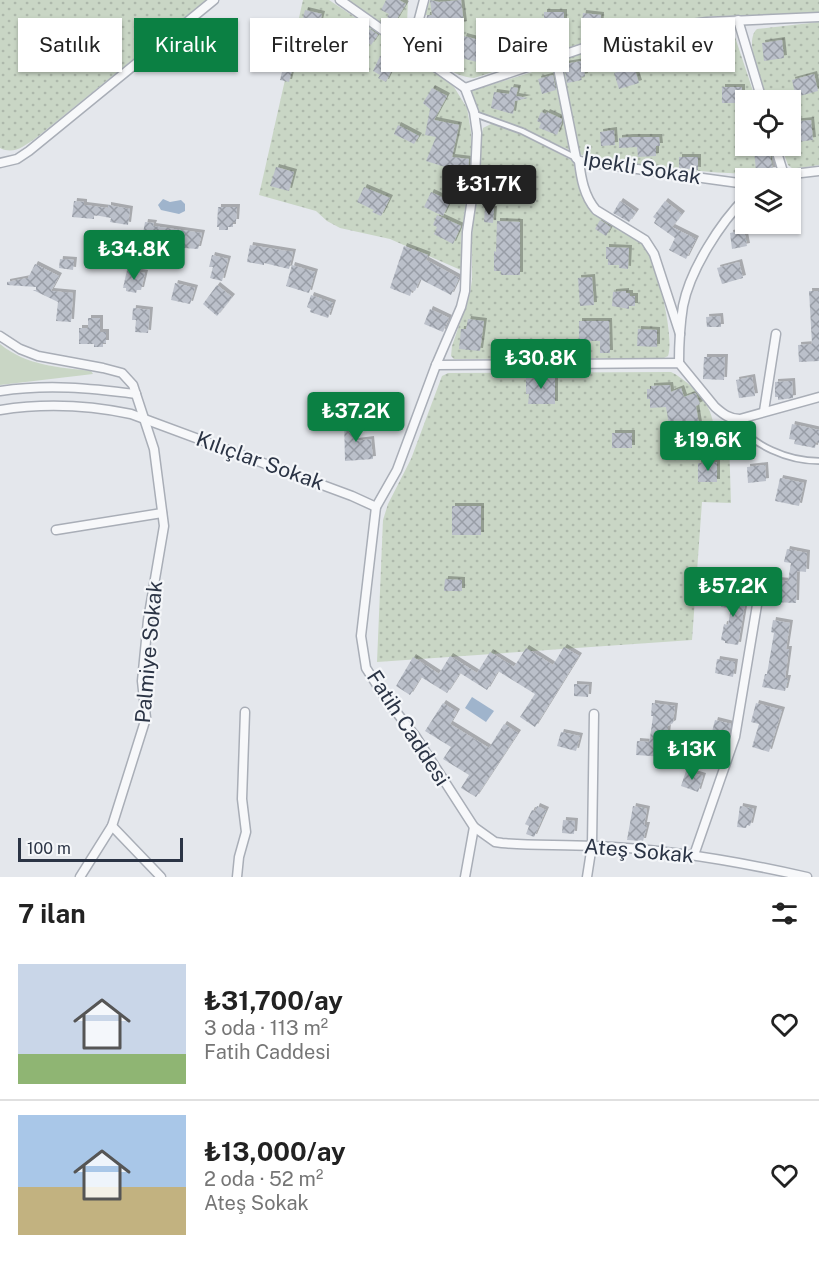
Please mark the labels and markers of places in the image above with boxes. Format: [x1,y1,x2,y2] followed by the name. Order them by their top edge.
[440,165,538,216] pin: ₺31.7K
[85,230,183,281] pin: ₺34.8K
[492,339,590,390] pin: ₺30.8K
[307,392,405,443] pin: ₺37.2K
[659,421,757,472] pin: ₺19.6K
[684,567,782,618] pin: ₺57.2K
[656,730,728,781] pin: ₺13K

